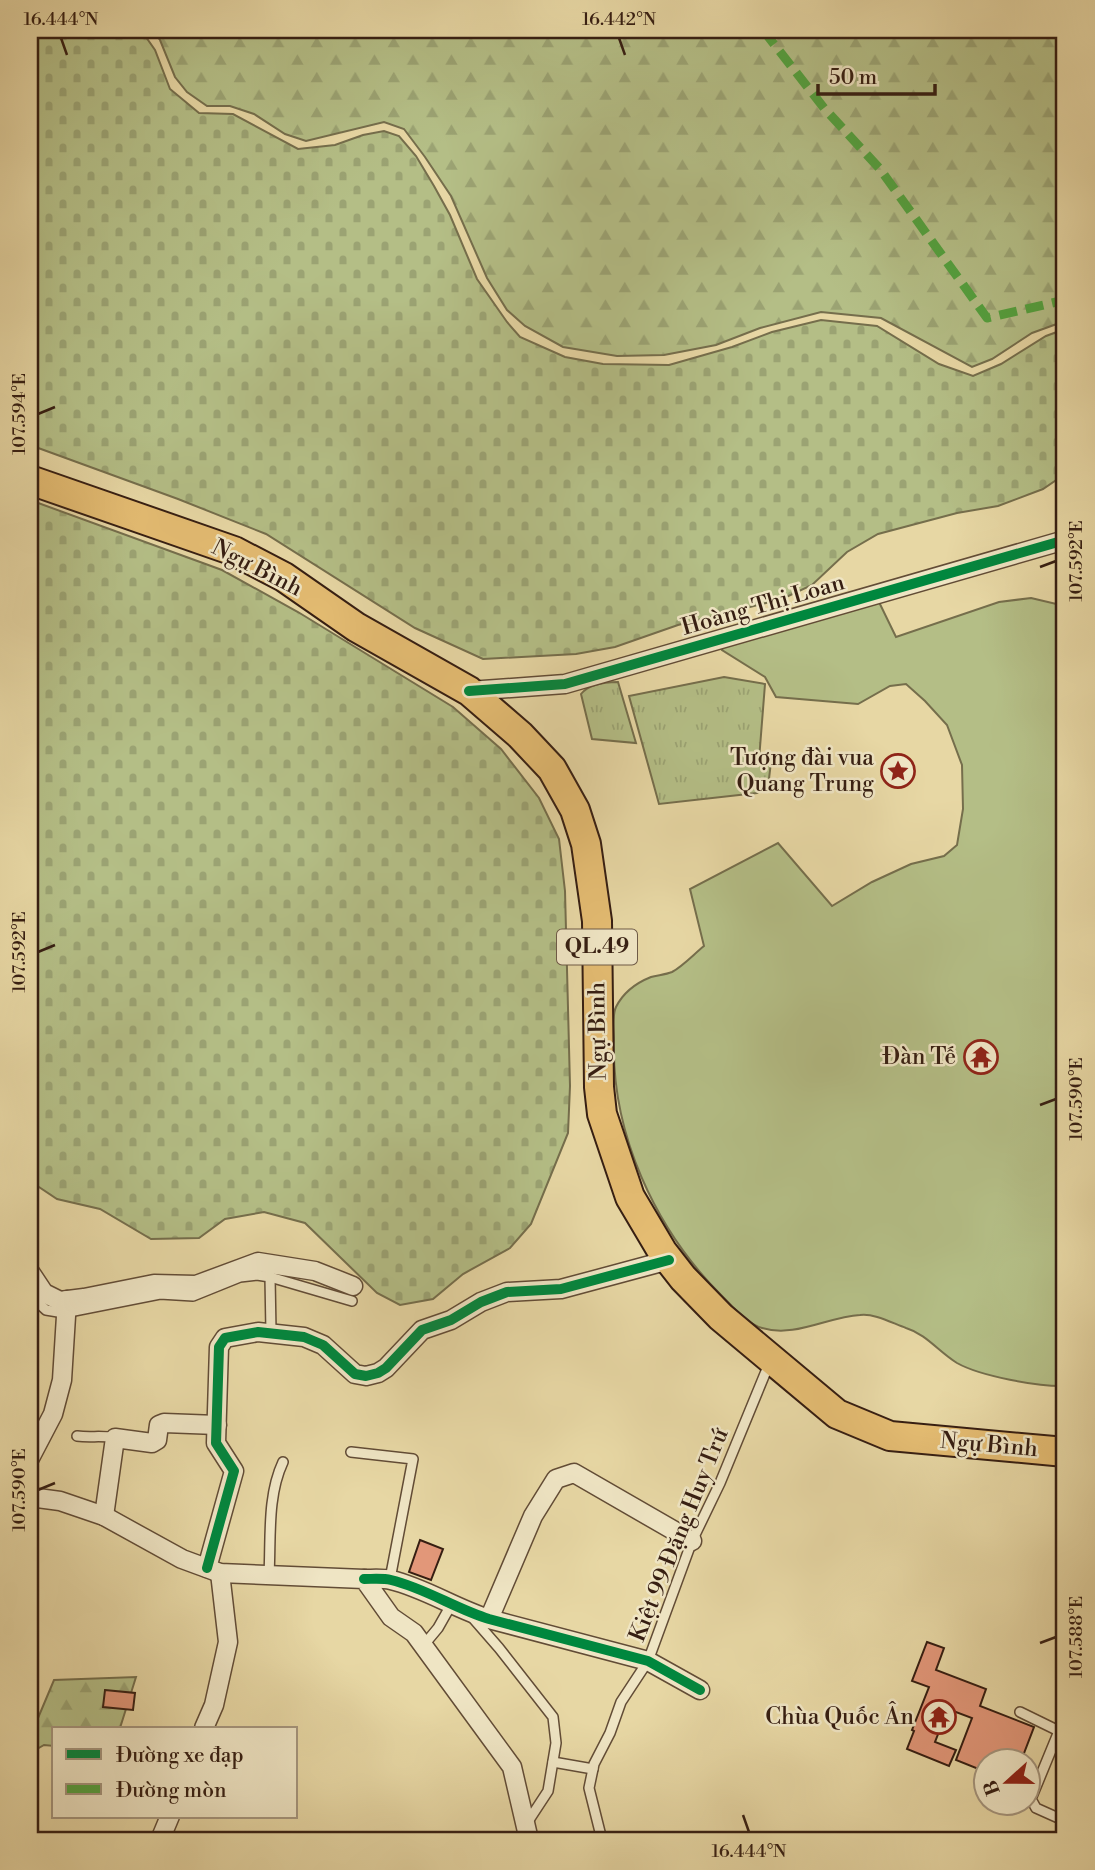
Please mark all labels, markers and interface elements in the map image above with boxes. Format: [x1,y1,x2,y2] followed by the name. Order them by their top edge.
[24,8,99,31] text: 16.444°N
[582,8,657,31] text: 16.442°N
[818,52,936,96] scale bar
[829,65,877,91] text: 50 m
[8,373,31,455] text: 107.594°E
[1065,520,1088,602] text: 107.592°E
[207,533,307,603] street label: Ngự Bình
[678,568,848,642] street label: Hoàng Thị Loan
[730,744,874,798] place label: Tượng đài vua Quang Trung
[879,752,917,790] place icon: Tượng đài vua Quang Trung
[8,911,31,993] text: 107.592°E
[557,930,637,964] road number: QL.49
[583,981,613,1080] street label: Ngự Bình
[962,1038,1000,1076] temple icon: Đàn Tế
[882,1043,956,1071] place label: Đàn Tế
[1065,1057,1088,1141] text: 107.590°E
[623,1423,735,1646] street label: Kiệt 99 Đặng Huy Trứ
[939,1427,1039,1463] street label: Ngự Bình
[8,1448,31,1532] text: 107.590°E
[1065,1596,1088,1678] text: 107.588°E
[920,1698,958,1736] temple icon: Chùa Quốc Ân
[765,1701,914,1731] place label: Chùa Quốc Ân
[52,1727,298,1818] legend
[116,1743,244,1769] text: Đường xe đạp
[972,1748,1042,1818] north arrow
[978,1777,1006,1799] text: B
[116,1778,227,1804] text: Đường mòn
[712,1840,787,1863] text: 16.444°N

